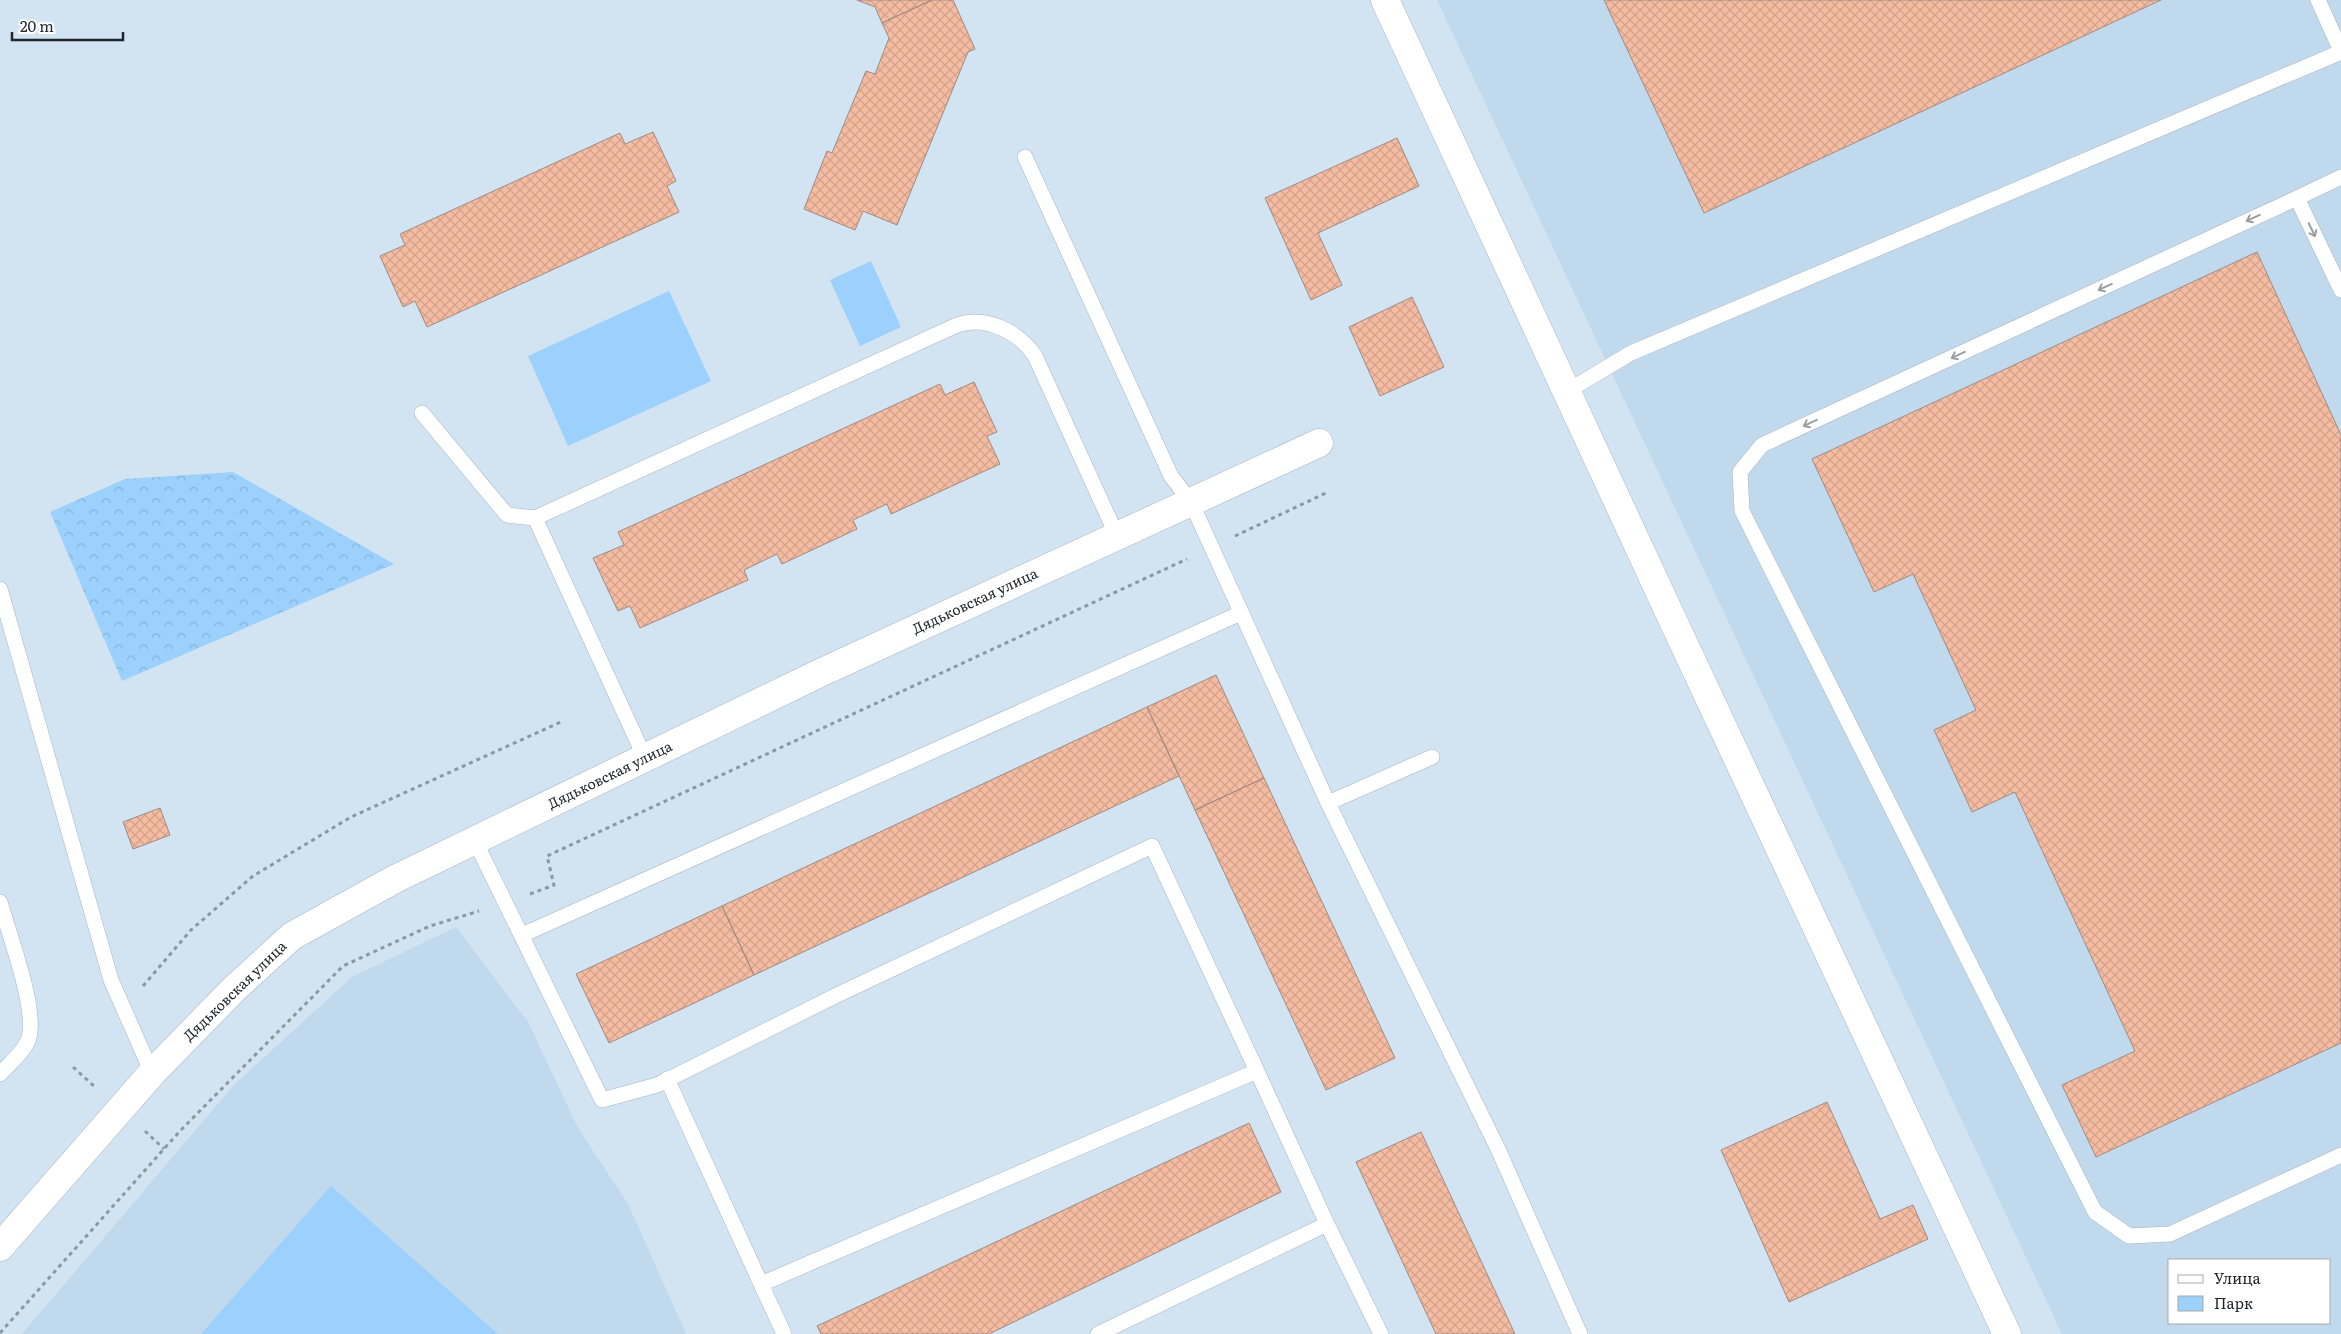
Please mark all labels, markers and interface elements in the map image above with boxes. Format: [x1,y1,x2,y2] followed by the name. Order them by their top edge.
[12,10,124,42] scale bar
[20,14,54,37] text: 20 m
[2246,214,2261,224] one-way arrow
[2308,222,2317,237] one-way arrow
[2098,282,2113,292] one-way arrow
[1951,350,1966,360] one-way arrow
[1803,419,1818,428] one-way arrow
[909,562,1041,638] street label: Дядьковская улица
[544,735,675,813] street label: Дядьковская улица
[178,936,290,1045] street label: Дядьковская улица
[2168,1259,2331,1324] legend
[2214,1266,2262,1289] text: Улица
[2214,1291,2253,1314] text: Парк

